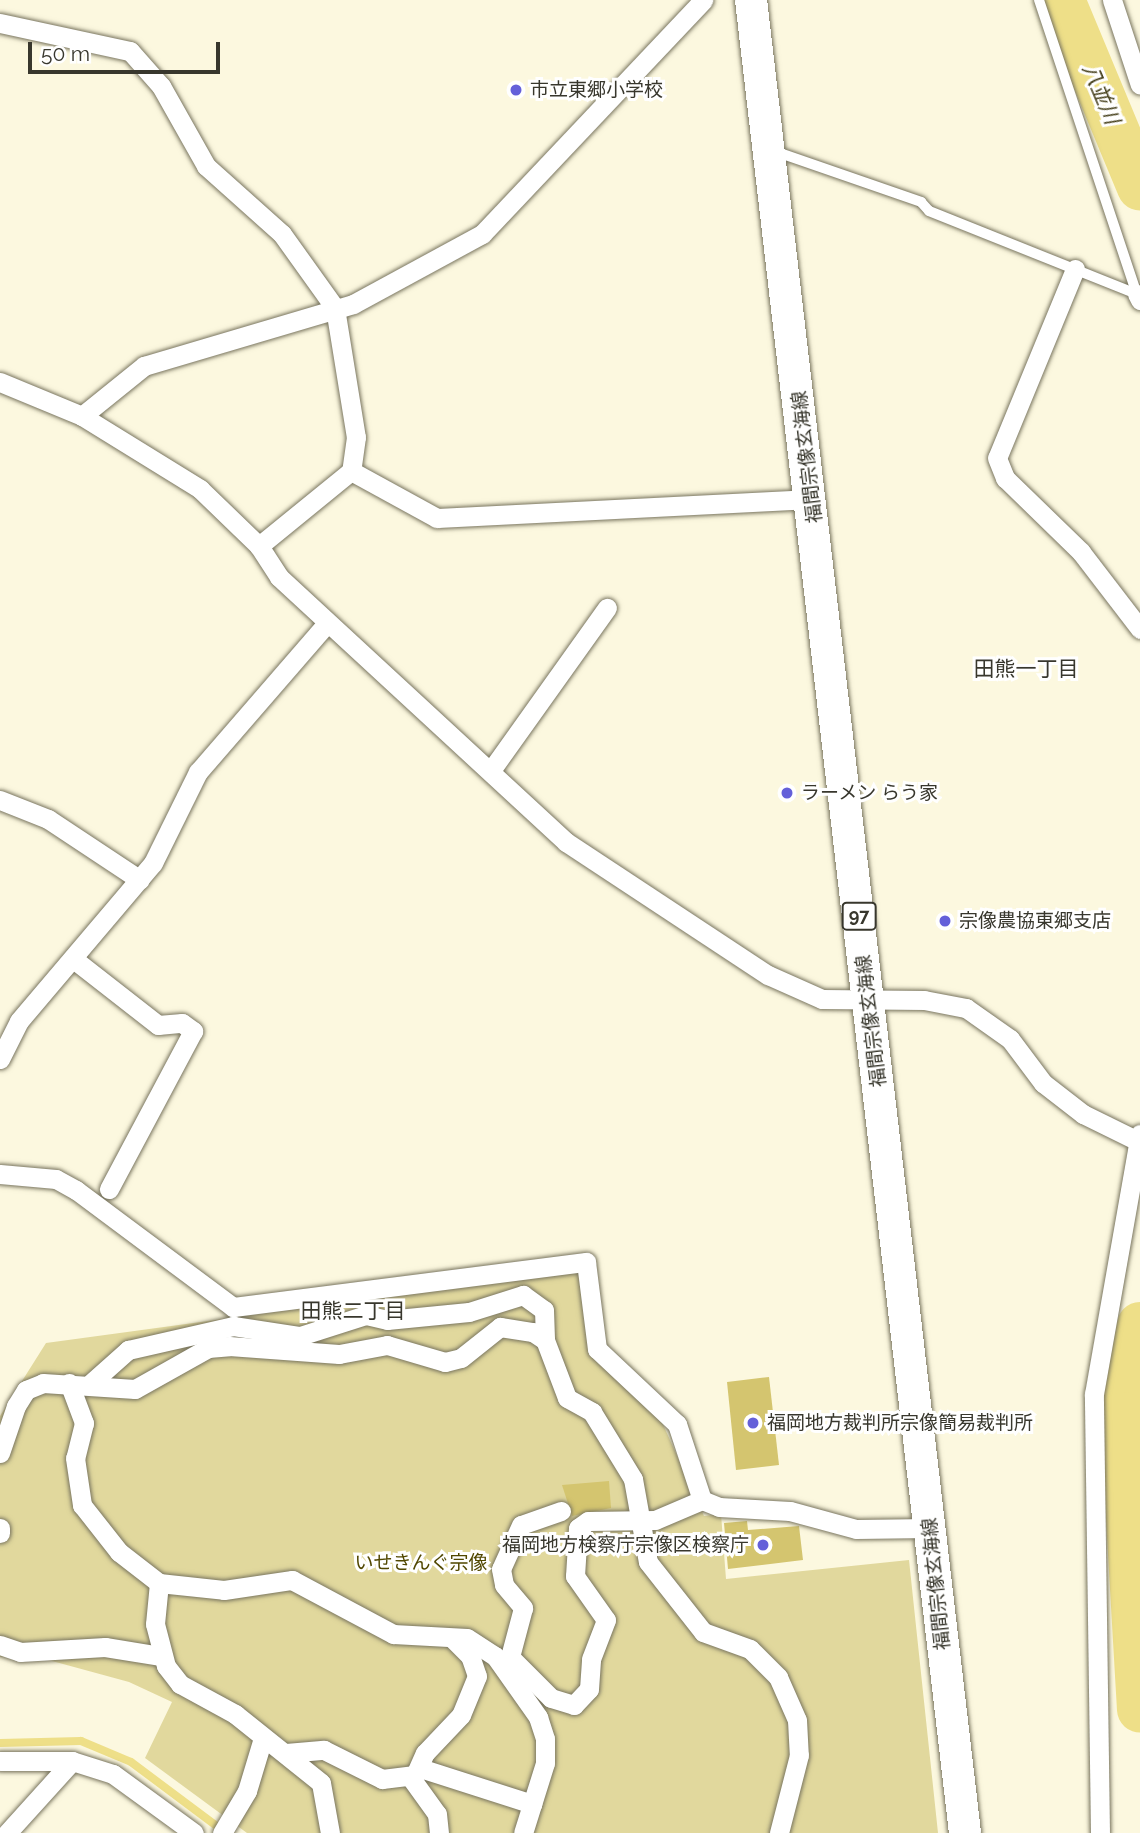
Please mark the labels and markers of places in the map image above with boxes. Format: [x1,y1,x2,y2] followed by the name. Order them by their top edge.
[530,79,663,101] place label: 市立東郷小学校
[508,82,524,98] marker: 市立東郷小学校
[801,782,939,804] place label: ラーメン らう家
[779,785,795,801] marker: ラーメン らう家
[959,910,1111,932] place label: 宗像農協東郷支店
[937,913,953,929] marker: 宗像農協東郷支店
[767,1412,1033,1434] place label: 福岡地方裁判所宗像簡易裁判所
[745,1415,761,1431] marker: 福岡地方裁判所宗像簡易裁判所
[502,1534,749,1556] place label: 福岡地方検察庁宗像区検察庁
[755,1537,771,1553] marker: 福岡地方検察庁宗像区検察庁

